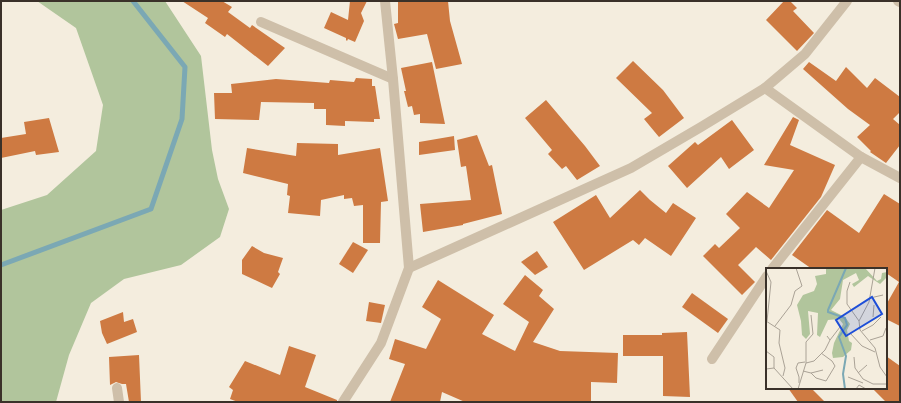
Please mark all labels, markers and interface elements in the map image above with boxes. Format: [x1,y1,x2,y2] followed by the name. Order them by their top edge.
[766,268,887,389] inset map

